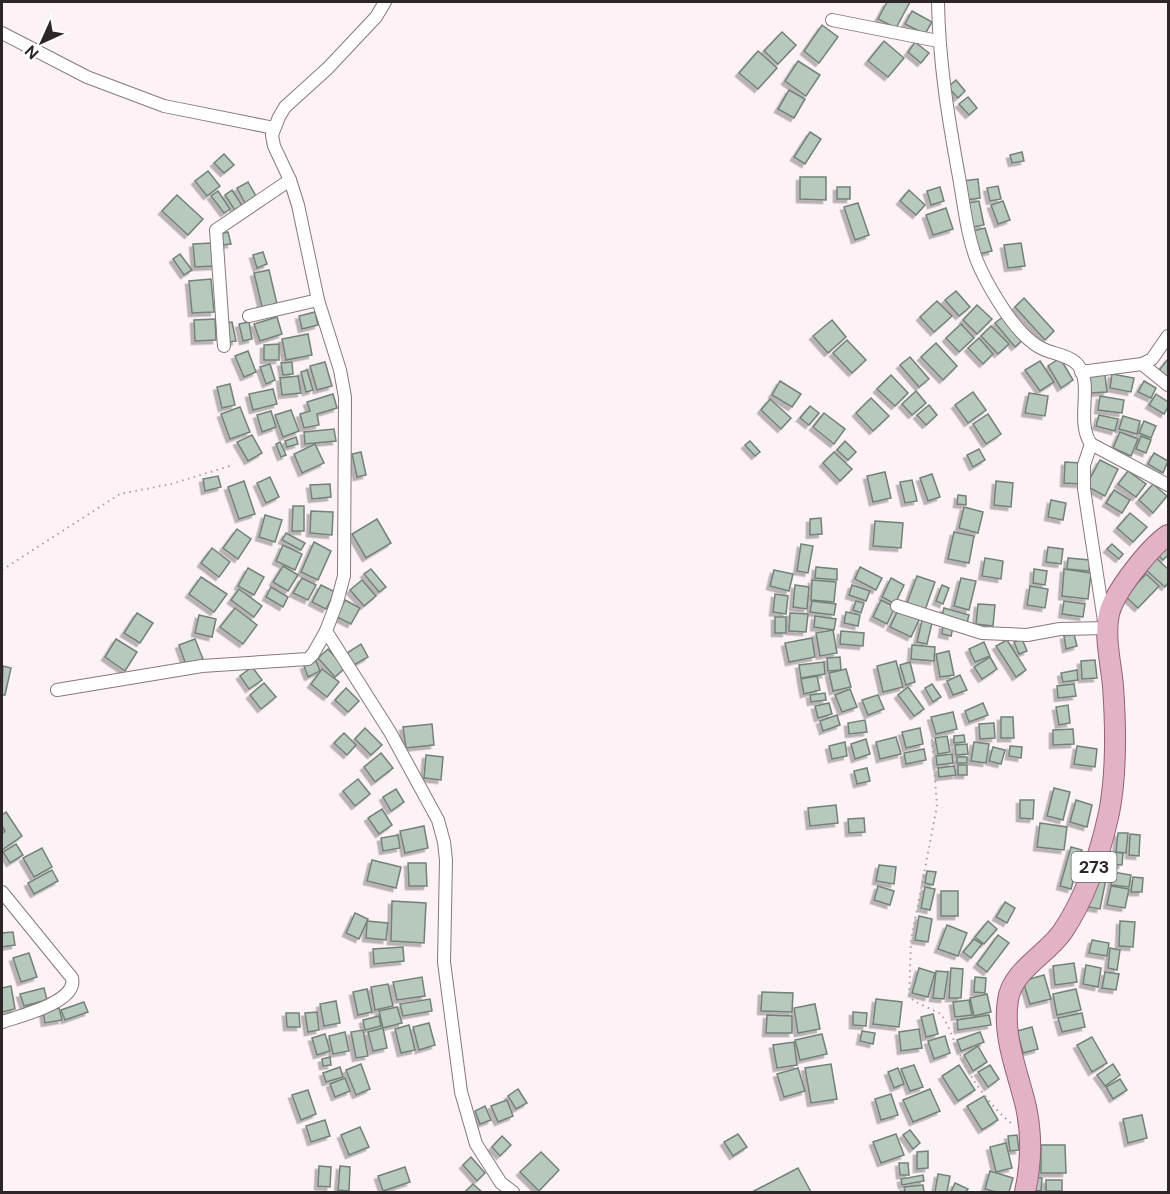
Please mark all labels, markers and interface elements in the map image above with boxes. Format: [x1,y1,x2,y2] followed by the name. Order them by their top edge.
[12,12,72,72] north arrow
[20,41,43,64] text: N
[1072,852,1116,882] road number: 273

